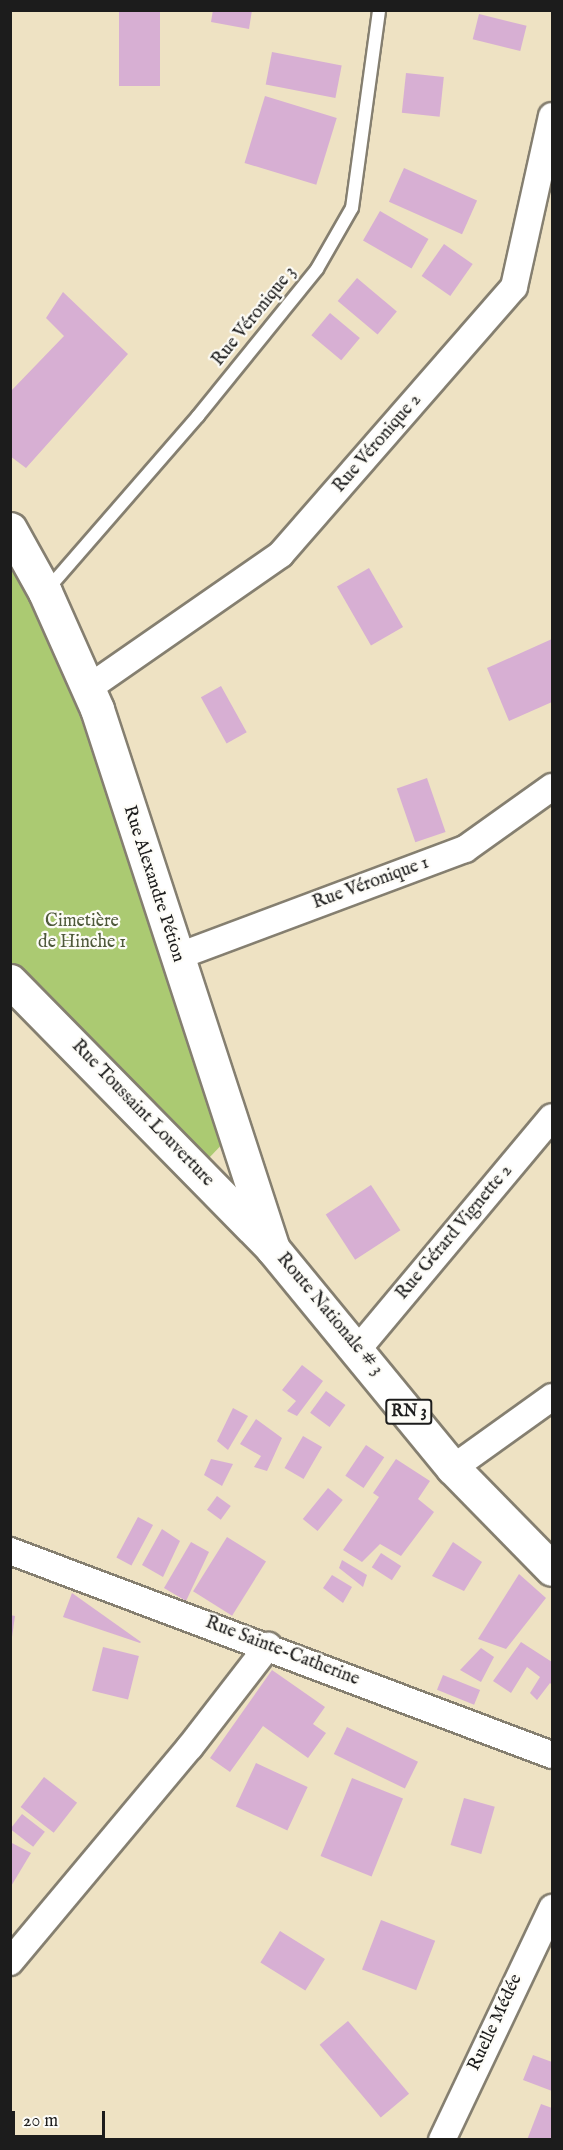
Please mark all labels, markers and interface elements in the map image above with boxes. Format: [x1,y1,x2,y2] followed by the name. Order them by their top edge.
[208,263,302,371] street label: Rue Véronique 3
[329,390,427,498] street label: Rue Véronique 2
[117,803,189,965] street label: Rue Alexandre Pétion
[310,853,432,915] street label: Rue Véronique 1
[38,912,126,954] park label: Cimetière de Hinche 1
[66,1036,218,1192] street label: Rue Toussaint Louverture
[392,1161,518,1305] street label: Rue Gérard Vignette 2
[271,1249,387,1381] street label: Route Nationale # 3
[385,1399,433,1425] road number: RN 3
[202,1613,362,1691] street label: Rue Sainte-Catherine
[464,1971,528,2075] street label: Ruelle Médée
[15,2099,108,2137] scale bar
[23,2110,58,2133] text: 20 m

